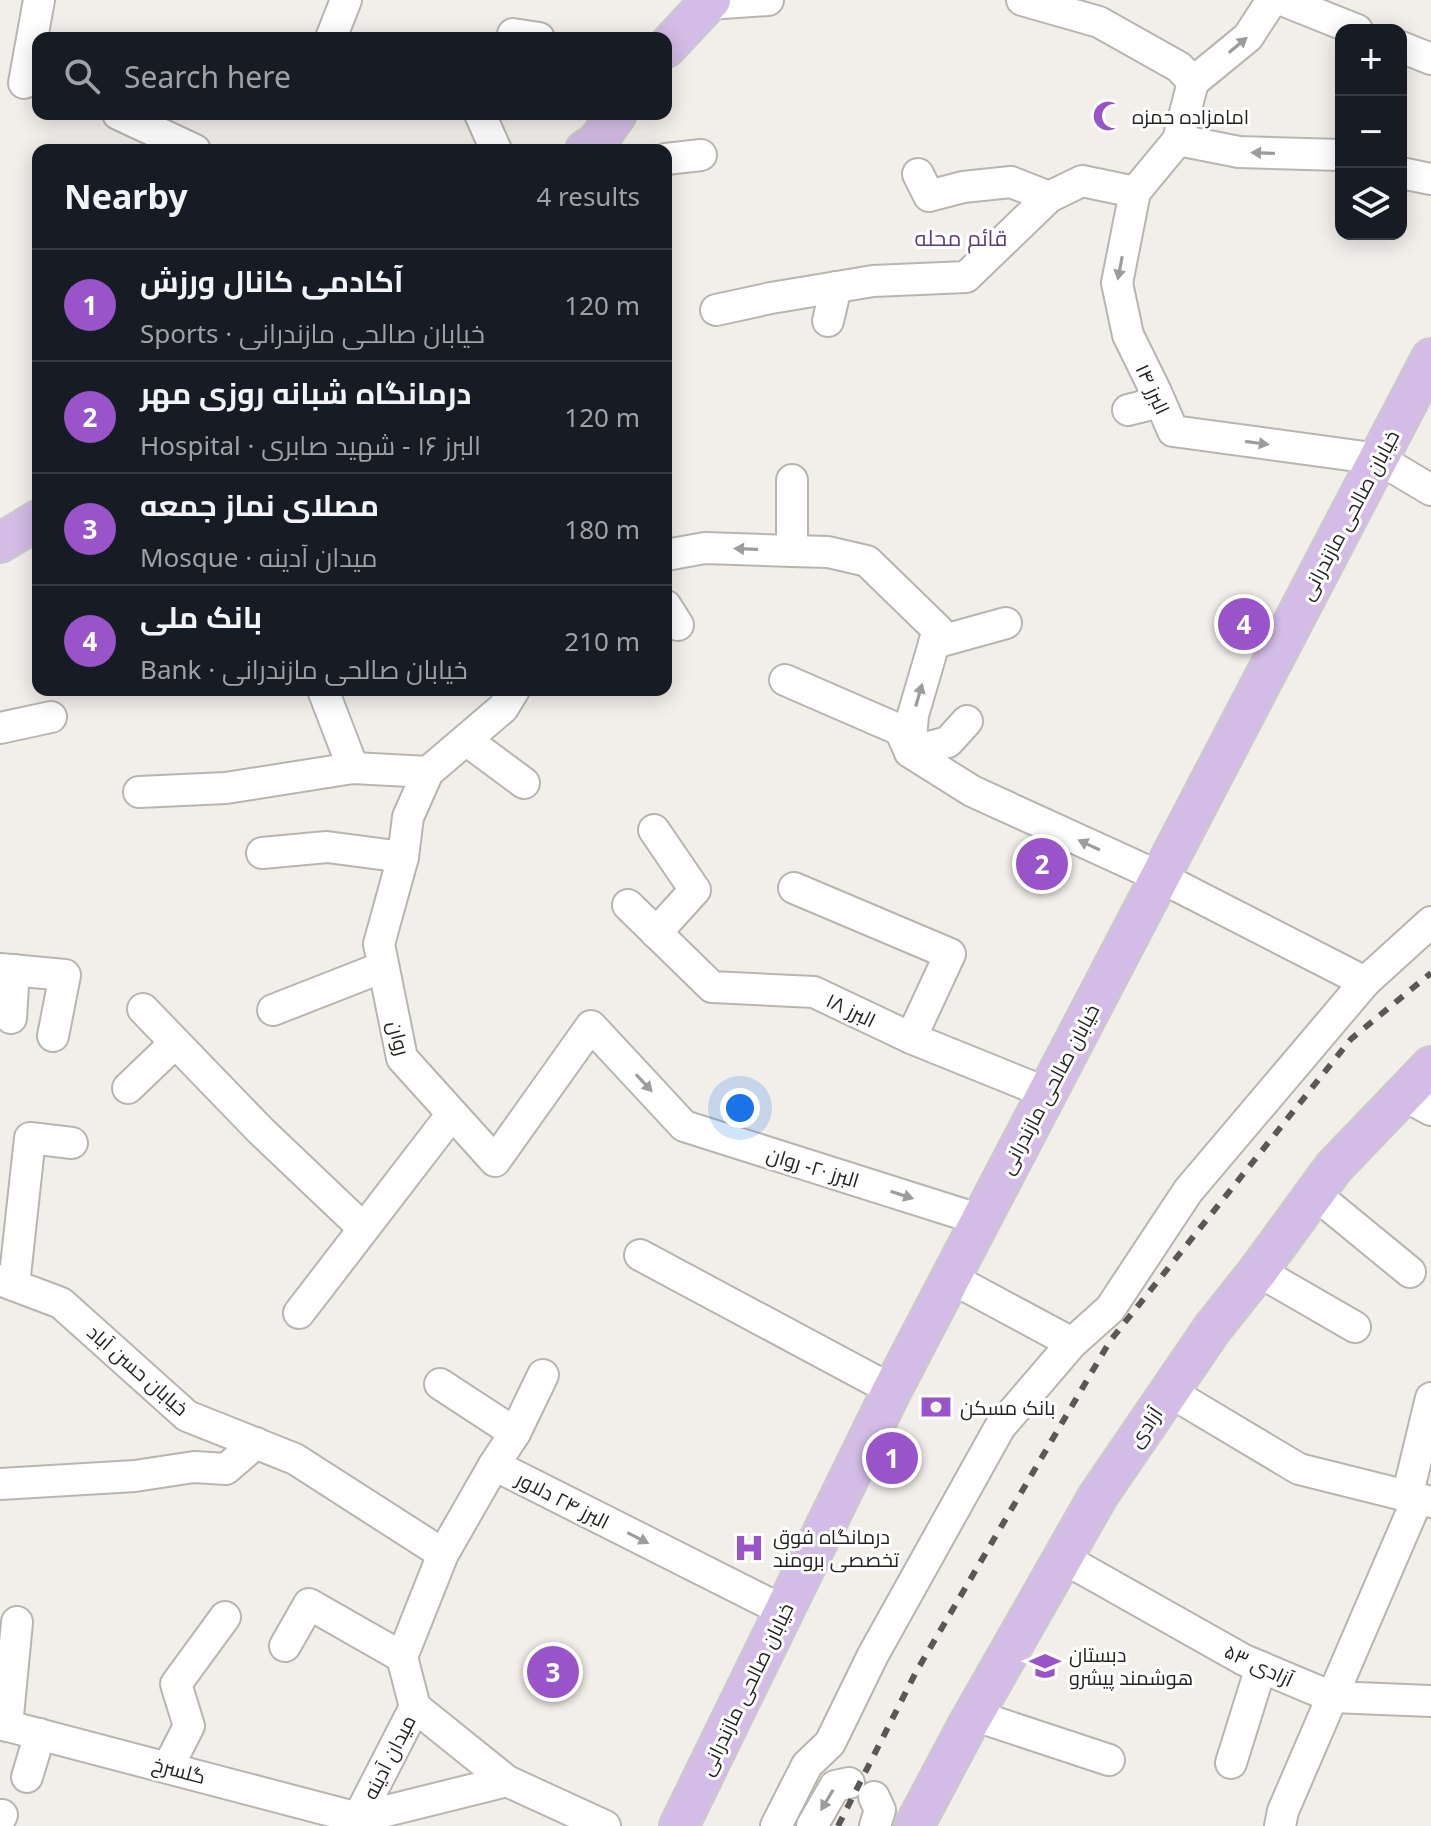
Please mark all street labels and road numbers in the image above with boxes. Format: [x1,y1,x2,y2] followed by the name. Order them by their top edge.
[1130,359,1176,419] street label: البرز ۱۴
[1293,425,1405,605] street label: خیابان صالحی مازندرانی
[822,986,880,1034] street label: البرز ۱۸
[993,999,1105,1179] street label: خیابان صالحی مازندرانی
[381,1018,417,1058] street label: روان
[763,1140,863,1194] street label: البرز ۲۰- روان
[82,1318,194,1422] street label: خیابان حسن آباد
[1122,1401,1169,1453] street label: آزادی
[511,1465,614,1535] street label: البرز ۲۴ دلاور
[692,1598,800,1780] street label: خیابان صالحی مازندرانی
[1220,1637,1298,1693] street label: آزادی ۵۳
[356,1710,422,1804] street label: میدان آدینه
[149,1750,209,1791] street label: گلسرخ

